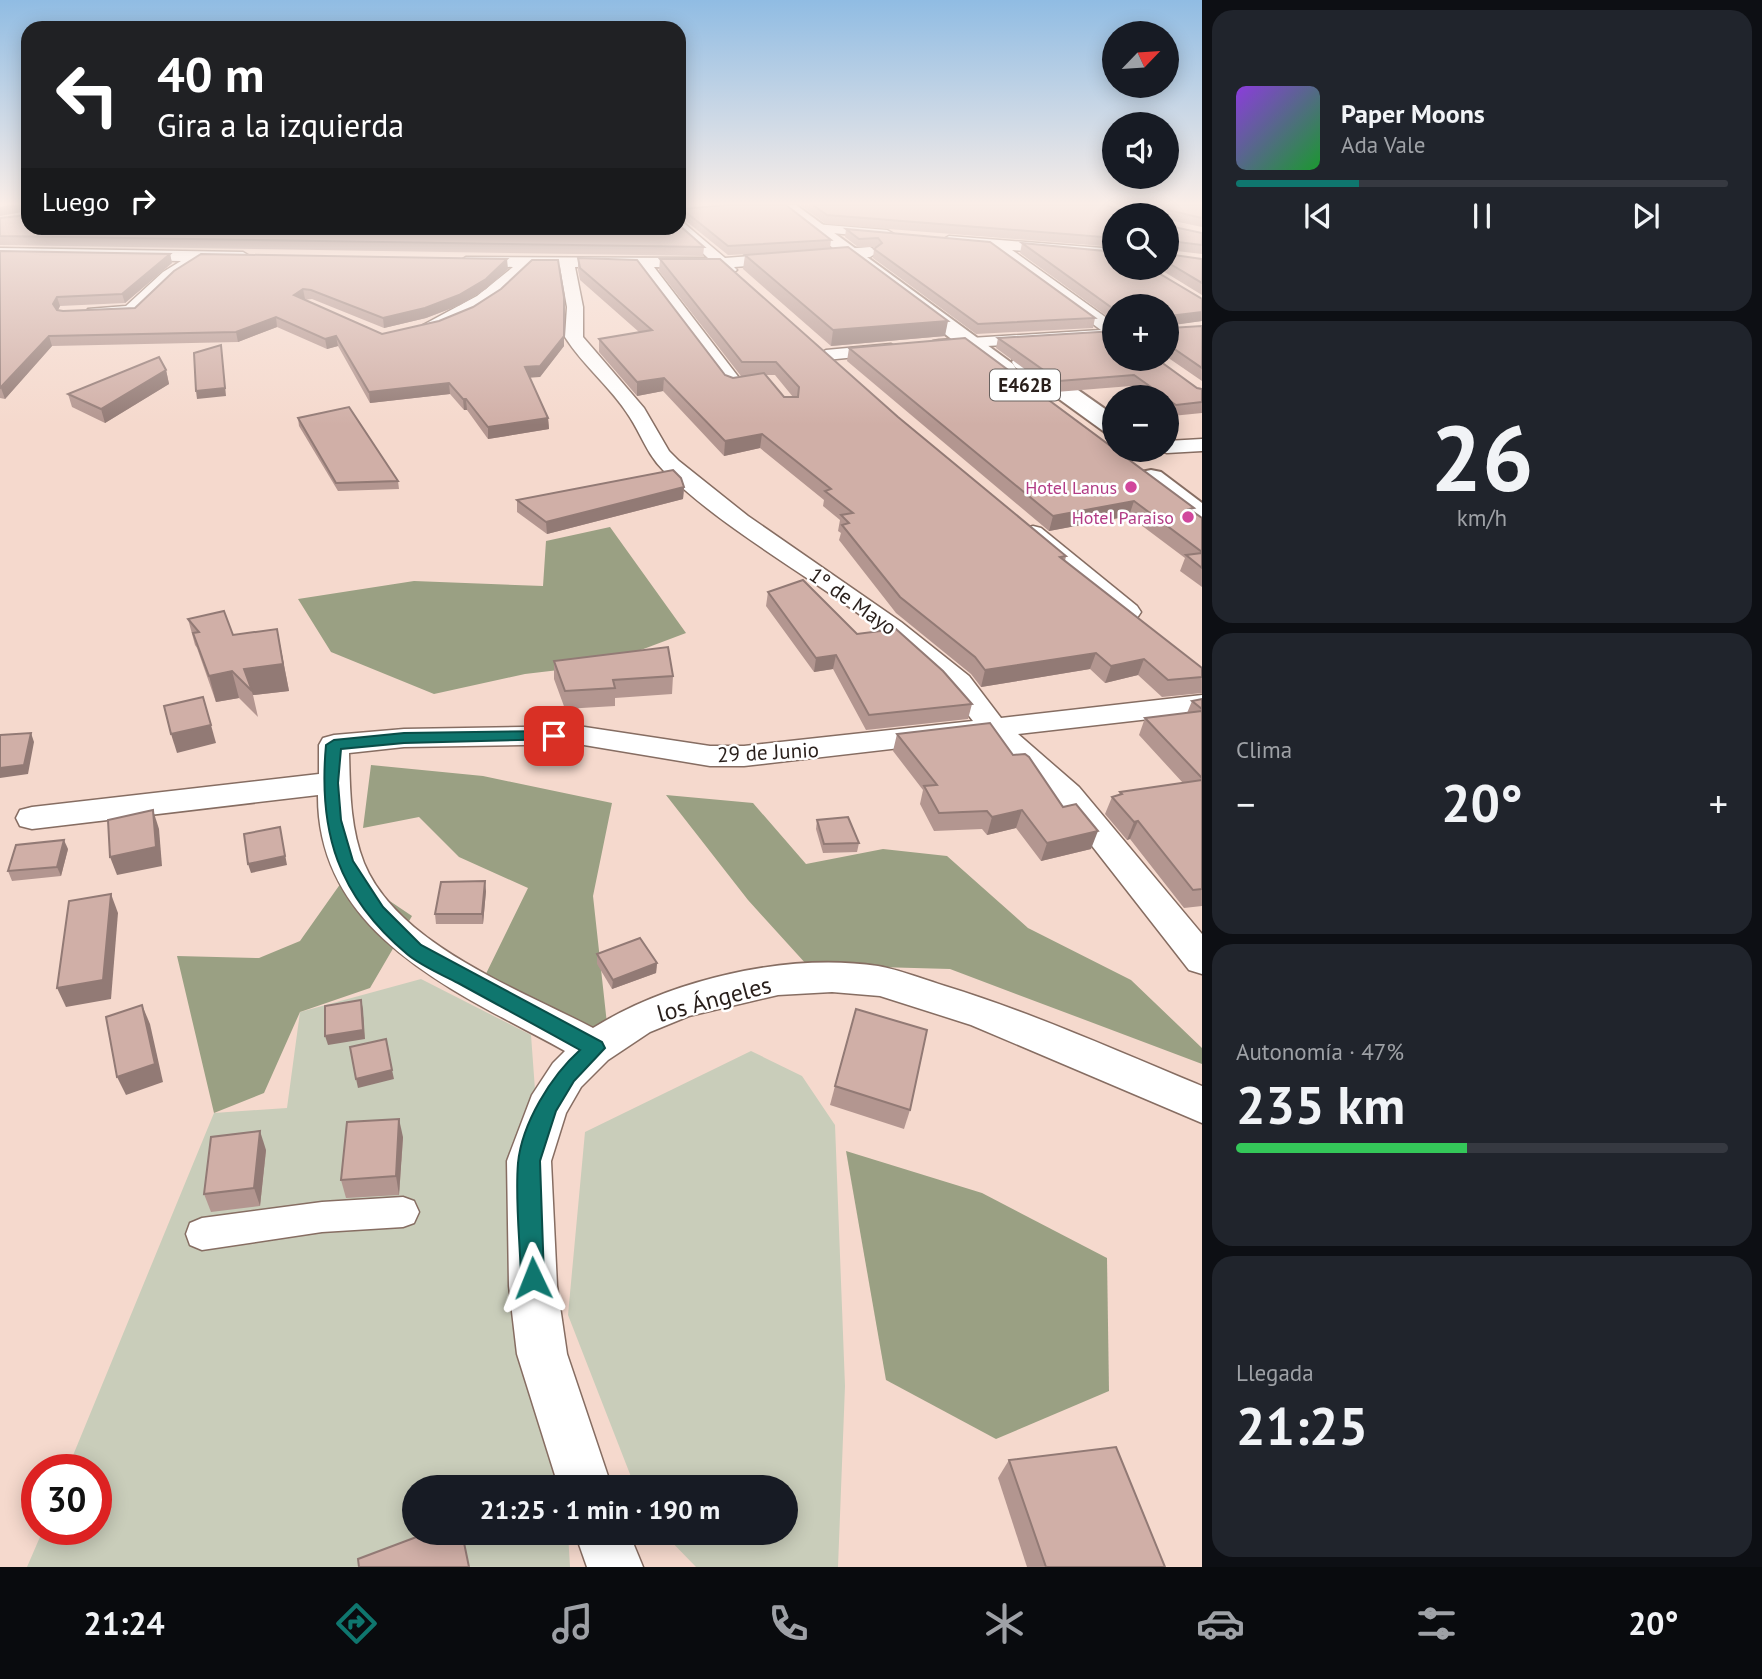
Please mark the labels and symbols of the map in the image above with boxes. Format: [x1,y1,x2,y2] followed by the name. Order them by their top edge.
[1102,21,1180,98] north arrow
[990,370,1060,400] road number: E462B
[1025,476,1117,499] place label: Hotel Lanus
[1123,479,1139,495] marker: Hotel Lanus
[1072,506,1174,529] place label: Hotel Paraiso
[1180,509,1196,525] marker: Hotel Paraiso
[804,561,902,641] street label: 1º de Mayo
[524,706,584,766] pin
[716,736,820,768] street label: 29 de Junio
[653,969,775,1029] street label: los Ángeles
[496,1241,570,1315] position arrow
[21,1454,112,1545] speed limit sign: 30

